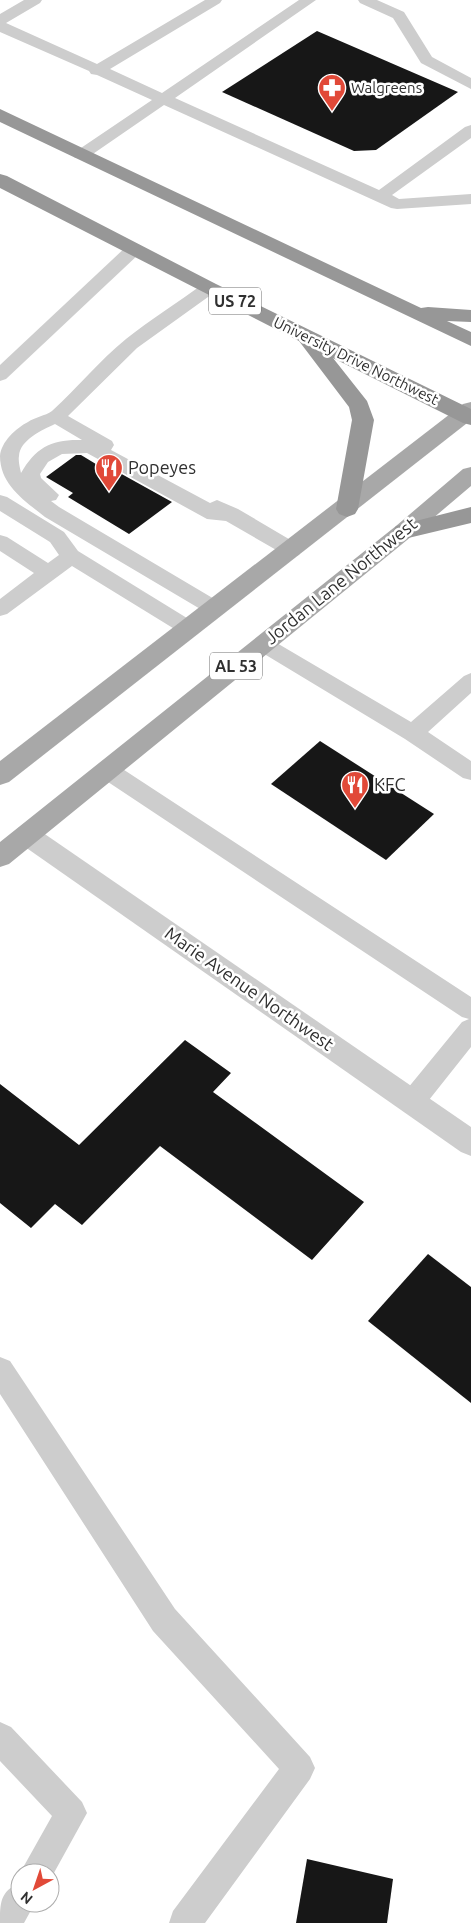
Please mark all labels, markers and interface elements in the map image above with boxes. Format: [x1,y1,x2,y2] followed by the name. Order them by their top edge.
[317,73,347,112] pharmacy icon: Walgreens
[351,79,422,96] place label: Walgreens
[209,288,261,314] road number: US 72
[271,313,441,408] street label: University Drive Northwest
[94,453,124,492] restaurant icon: Popeyes
[128,457,196,477] place label: Popeyes
[260,513,420,648] street label: Jordan Lane Northwest
[210,652,262,679] road number: AL 53
[340,770,370,809] restaurant icon: KFC
[374,774,405,794] place label: KFC
[161,922,338,1054] street label: Marie Avenue Northwest
[10,1863,60,1913] north arrow
[17,1888,36,1907] text: N

